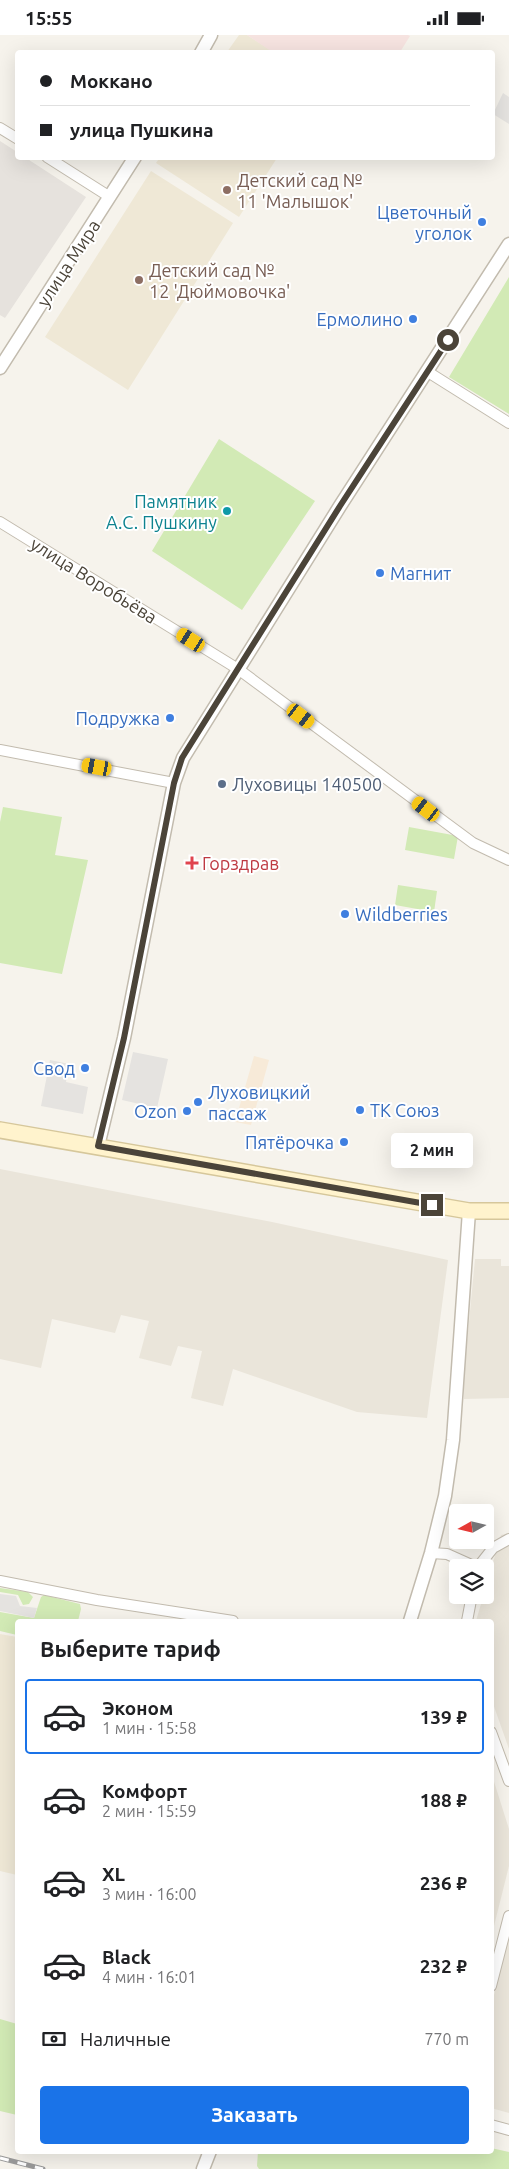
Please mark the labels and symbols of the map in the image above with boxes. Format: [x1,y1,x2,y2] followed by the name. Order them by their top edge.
[237,170,363,211] place label: Детский сад № 11 'Малышок'
[221,184,233,196] marker: Детский сад № 11 'Малышок'
[377,202,472,243] place label: Цветочный уголок
[33,216,103,310] street label: улица Мира
[476,216,488,228] marker: Цветочный уголок
[149,260,290,301] place label: Детский сад № 12 'Дюймовочка'
[133,274,145,286] marker: Детский сад № 12 'Дюймовочка'
[317,309,403,329] place label: Ермолино
[407,313,419,325] marker: Ермолино
[437,329,459,351] route start
[106,491,217,532] place label: Памятник А.С. Пушкину
[221,505,233,517] marker: Памятник А.С. Пушкину
[27,533,161,627] street label: улица Воробьёва
[390,563,451,583] place label: Магнит
[374,567,386,579] marker: Магнит
[174,626,207,654] car
[284,701,317,731] car
[75,708,160,728] place label: Подружка
[164,712,176,724] marker: Подружка
[80,757,113,777] car
[232,774,382,794] place label: Луховицы 140500
[216,778,228,790] marker: Луховицы 140500
[409,794,442,824] car
[202,853,279,873] place label: Горздрав
[186,857,198,869] marker: Горздрав
[355,904,448,924] place label: Wildberries
[339,908,351,920] marker: Wildberries
[33,1058,75,1078] place label: Свод
[79,1062,91,1074] marker: Свод
[208,1082,310,1123] place label: Луховицкий пассаж
[192,1096,204,1108] marker: Луховицкий пассаж
[370,1100,439,1120] place label: ТК Союз
[134,1101,177,1121] place label: Ozon
[354,1104,366,1116] marker: ТК Союз
[181,1105,193,1117] marker: Ozon
[245,1132,334,1152] place label: Пятёрочка
[391,1133,473,1167] callout: 2 мин
[338,1136,350,1148] marker: Пятёрочка
[421,1194,443,1216] route end
[449,1504,494,1549] north arrow

